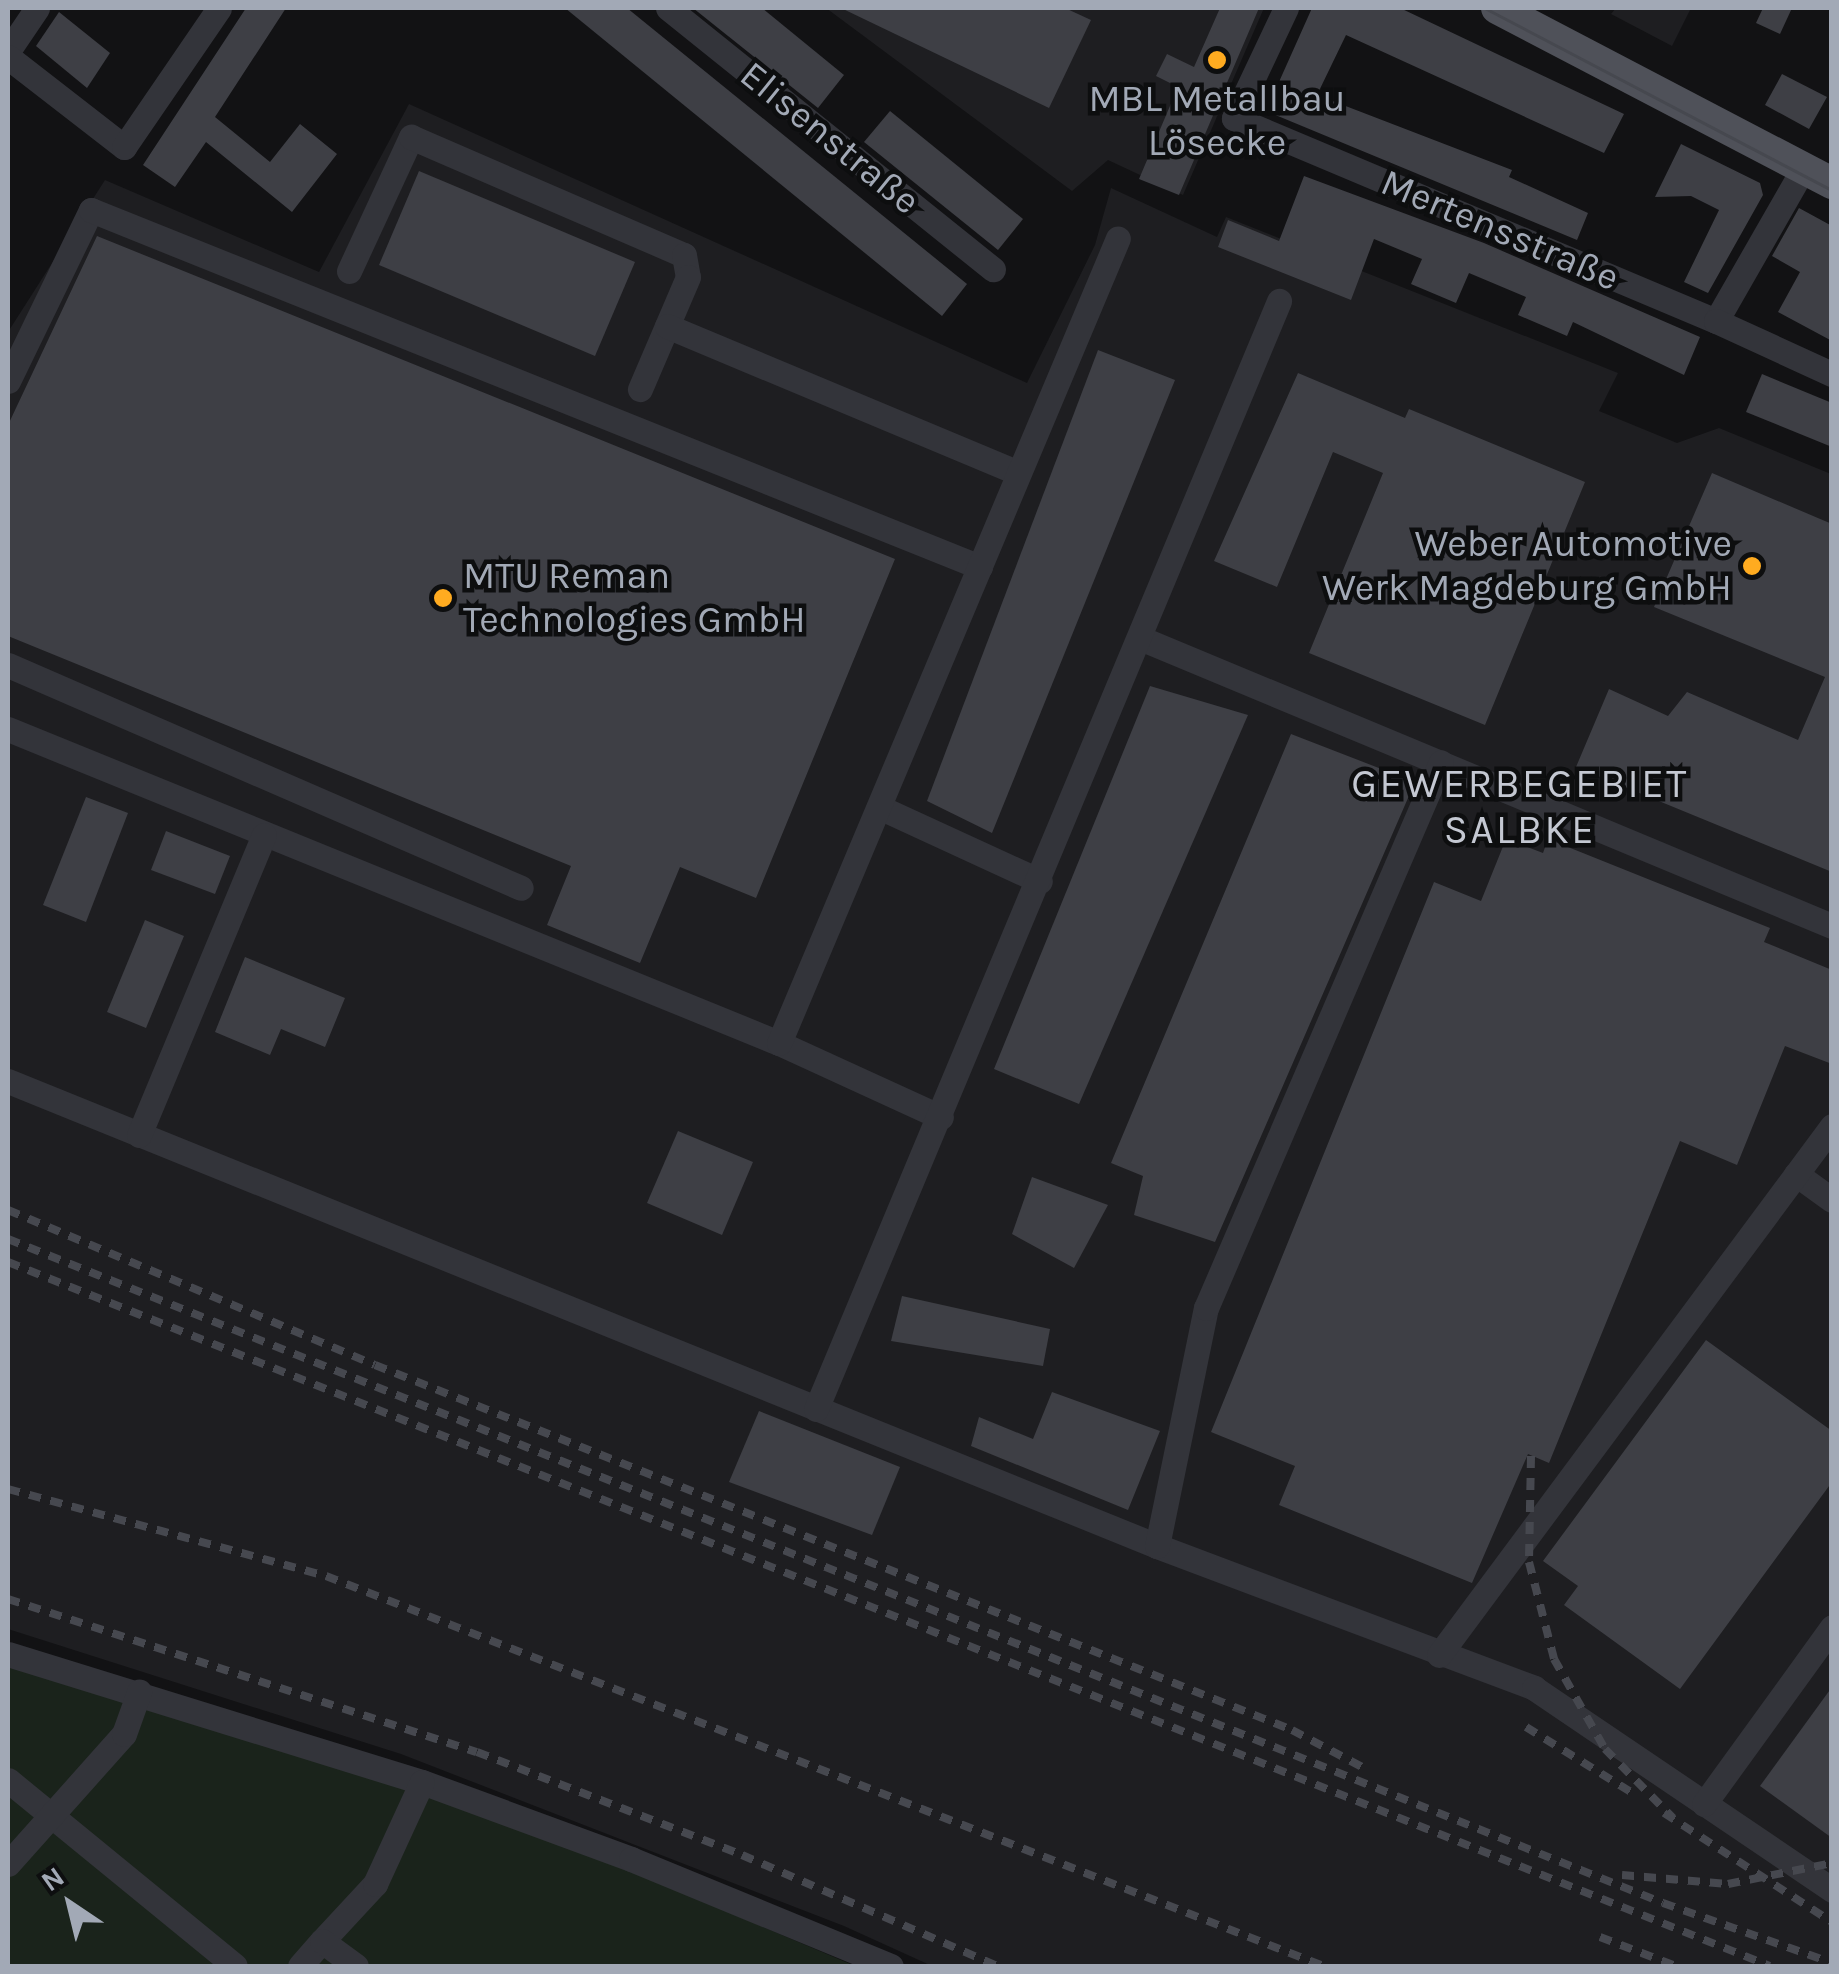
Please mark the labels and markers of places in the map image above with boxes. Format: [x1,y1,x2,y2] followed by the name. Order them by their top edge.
[1206,49,1228,71] marker: MBL Metallbau Lösecke
[1088,76,1346,165] place label: MBL Metallbau Lösecke
[1322,521,1732,610] place label: Weber Automotive Werk Magdeburg GmbH
[463,553,806,642] place label: MTU Reman Technologies GmbH
[1741,555,1763,577] marker: Weber Automotive Werk Magdeburg GmbH
[432,587,454,609] marker: MTU Reman Technologies GmbH

